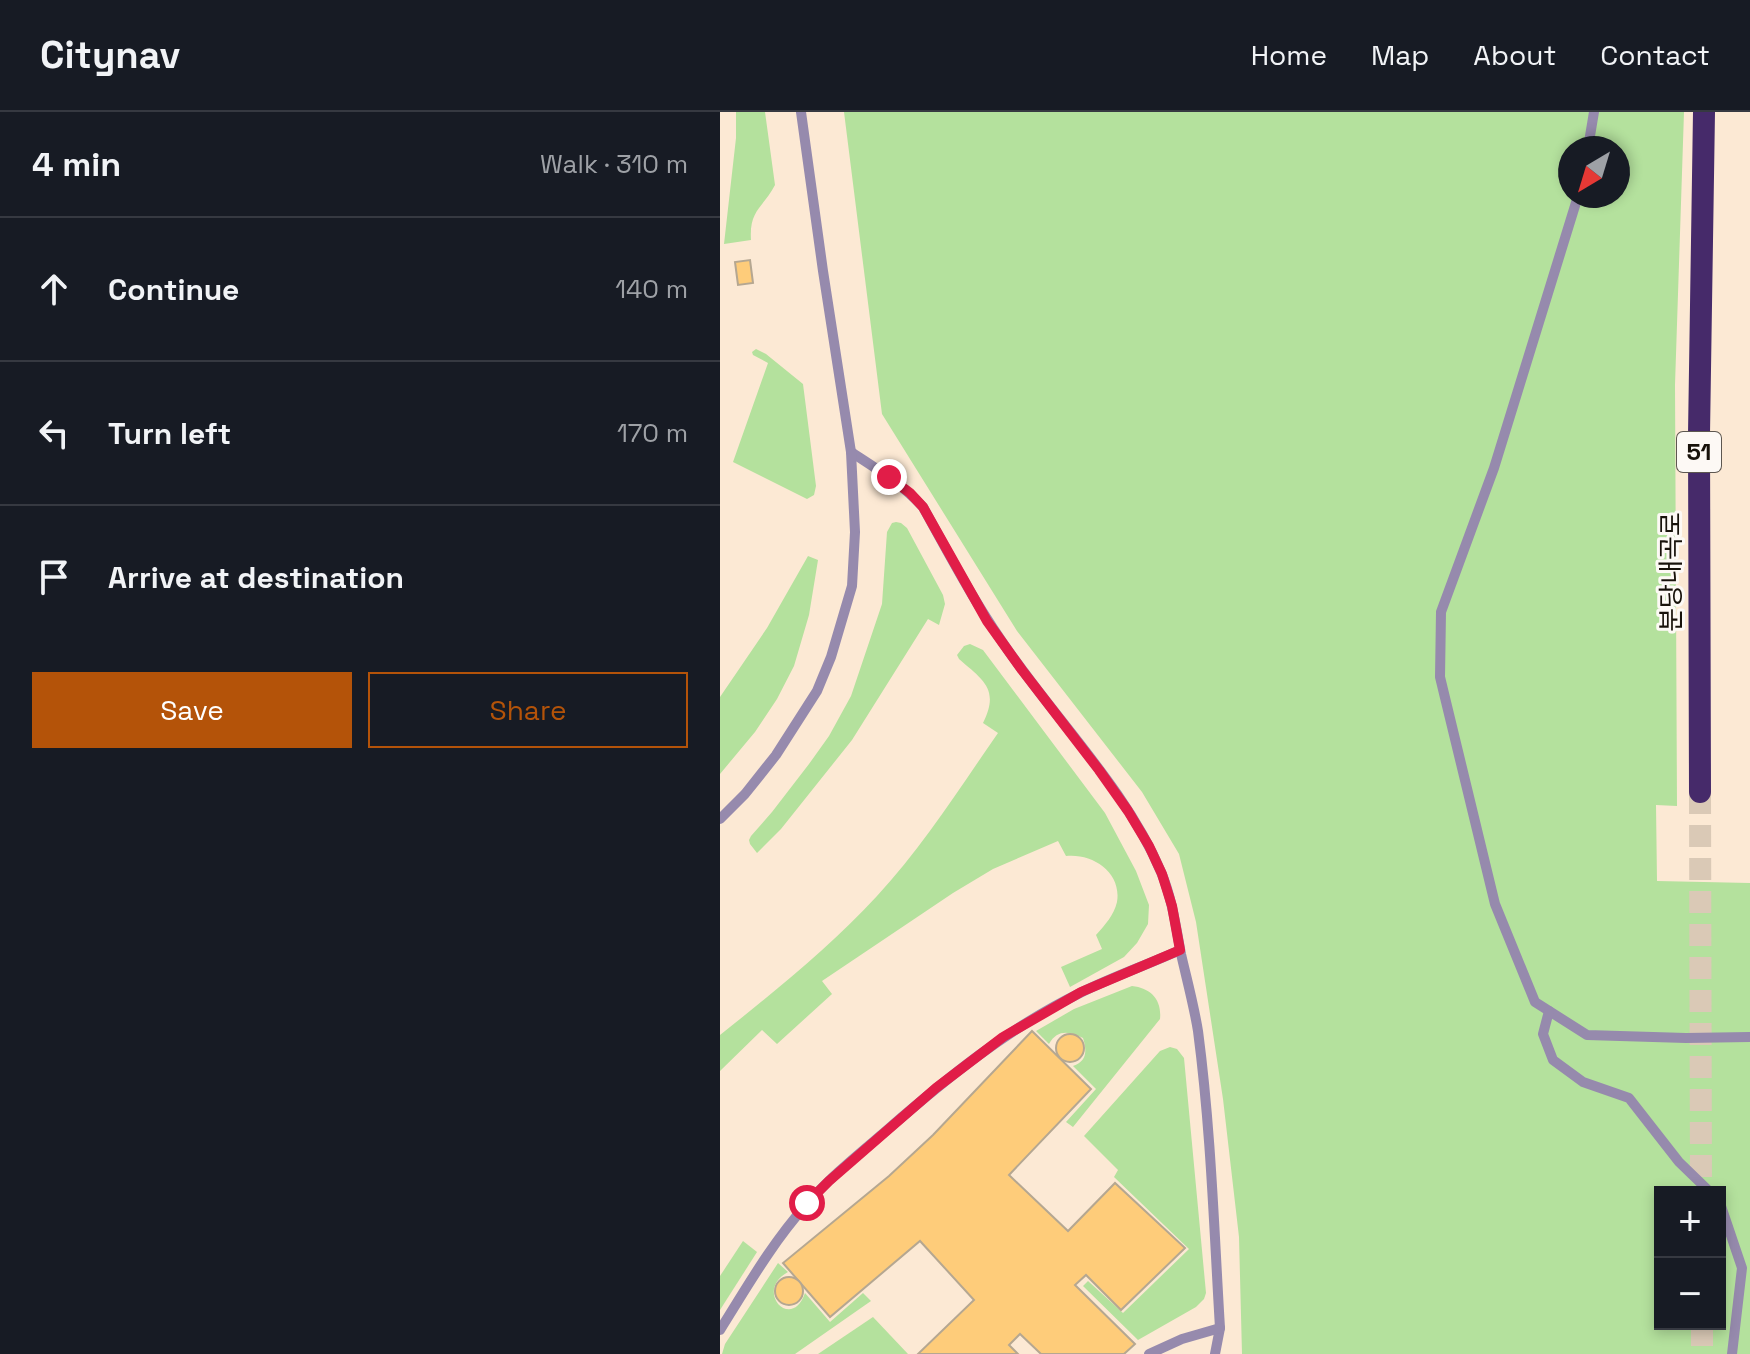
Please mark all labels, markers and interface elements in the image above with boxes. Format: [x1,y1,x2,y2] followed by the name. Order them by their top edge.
[40,31,180,79] text: Citynav
[1251,37,1327,73] text: Home
[1371,37,1429,73] text: Map
[1473,37,1556,73] text: About
[1600,37,1710,73] text: Contact
[1558,136,1630,208] north arrow
[32,143,121,186] text: 4 min
[540,147,688,181] text: Walk · 310 m
[32,267,76,311] icon: ahead
[108,270,239,309] text: Continue
[615,272,688,306] text: 140 m
[32,411,76,455] icon: left
[108,414,231,453] text: Turn left
[617,416,688,450] text: 170 m
[1677,432,1721,472] road number: 51
[871,459,907,495] route end
[1654,512,1688,632] street label: 분당내곡로
[32,555,76,599] icon: arrive
[108,558,404,597] text: Arrive at destination
[32,672,352,748] button: Save
[368,672,688,748] button: Share
[789,1185,825,1221] route start
[1654,1186,1726,1330] map controls
[1654,1186,1726,1258] button: +
[1654,1258,1726,1330] button: −

